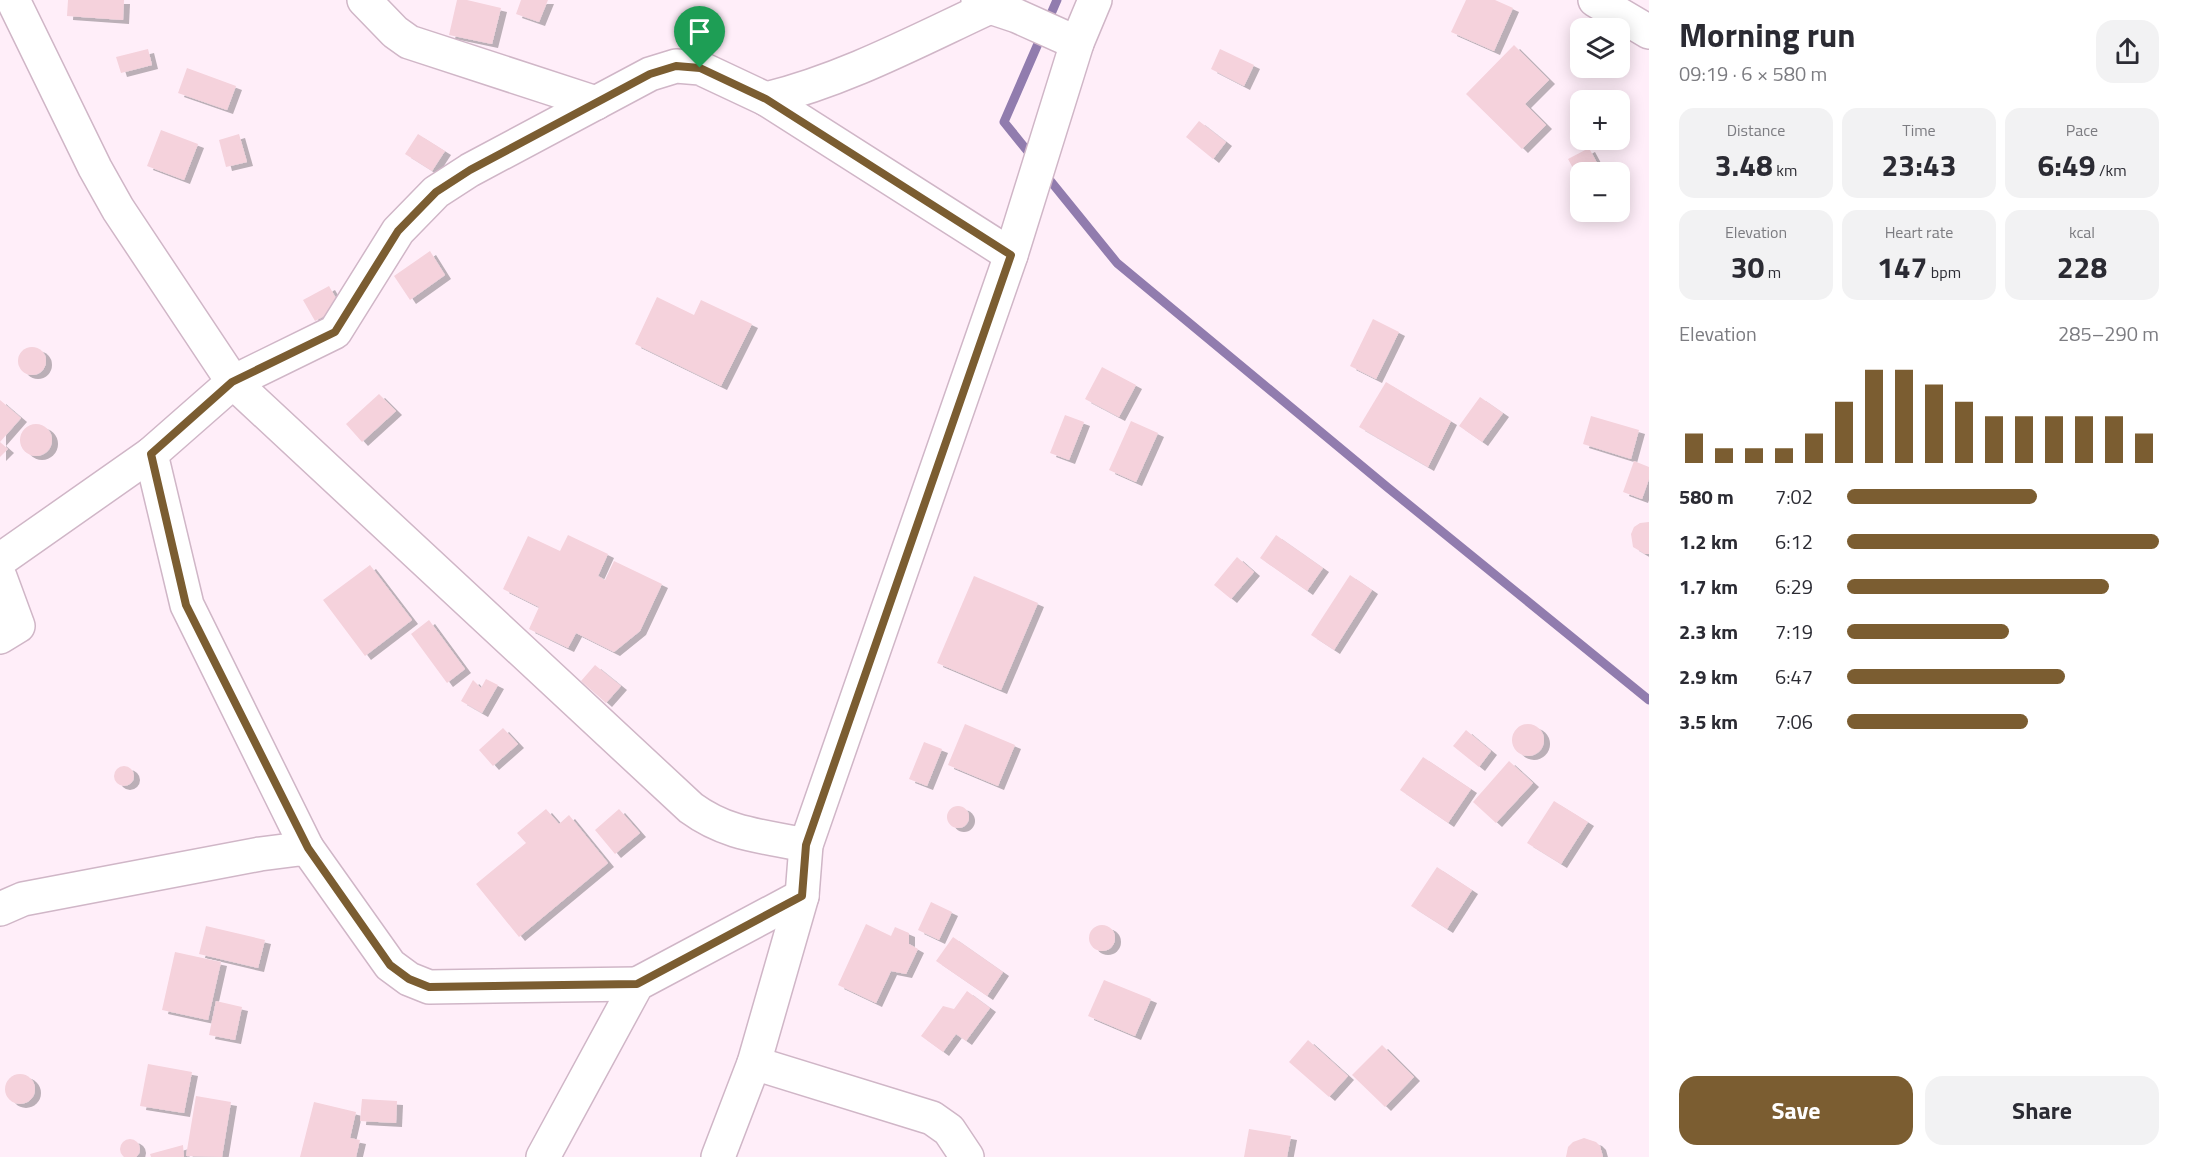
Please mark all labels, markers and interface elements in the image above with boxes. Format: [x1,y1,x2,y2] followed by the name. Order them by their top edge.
[674,6,725,68] pin
[1679,10,1856,60] text: Morning run
[683,15,716,48] icon: arrive
[1570,18,1630,222] map controls
[1570,18,1630,78] button: layers
[2096,20,2159,83] button: share
[1679,58,1827,89] text: 09:19 · 6 × 580 m
[1570,90,1630,150] button: +
[1727,118,1785,142] text: Distance
[1902,118,1936,142] text: Time
[2066,118,2098,142] text: Pace
[1715,142,1773,188] text: 3.48
[1882,142,1956,188] text: 23:43
[2037,142,2095,188] text: 6:49
[1773,158,1797,182] text: km
[2095,158,2127,182] text: /km
[1570,162,1630,222] button: −
[1725,220,1787,244] text: Elevation
[1885,220,1953,244] text: Heart rate
[2069,220,2095,244] text: kcal
[1731,244,1764,290] text: 30
[1877,244,1927,290] text: 147
[2057,244,2107,290] text: 228
[1764,260,1781,284] text: m
[1927,260,1961,284] text: bpm
[1679,318,1757,349] text: Elevation
[2058,318,2159,349] text: 285–290 m
[1679,481,1734,512] text: 580 m
[1775,481,1813,512] text: 7:02
[1679,526,1738,557] text: 1.2 km
[1775,526,1813,557] text: 6:12
[1679,571,1738,602] text: 1.7 km
[1775,571,1813,602] text: 6:29
[1679,616,1738,647] text: 2.3 km
[1775,616,1813,647] text: 7:19
[1679,661,1738,692] text: 2.9 km
[1775,661,1813,692] text: 6:47
[1679,706,1738,737] text: 3.5 km
[1775,706,1813,737] text: 7:06
[1679,1076,1913,1145] button: Save
[1925,1076,2159,1145] button: Share

